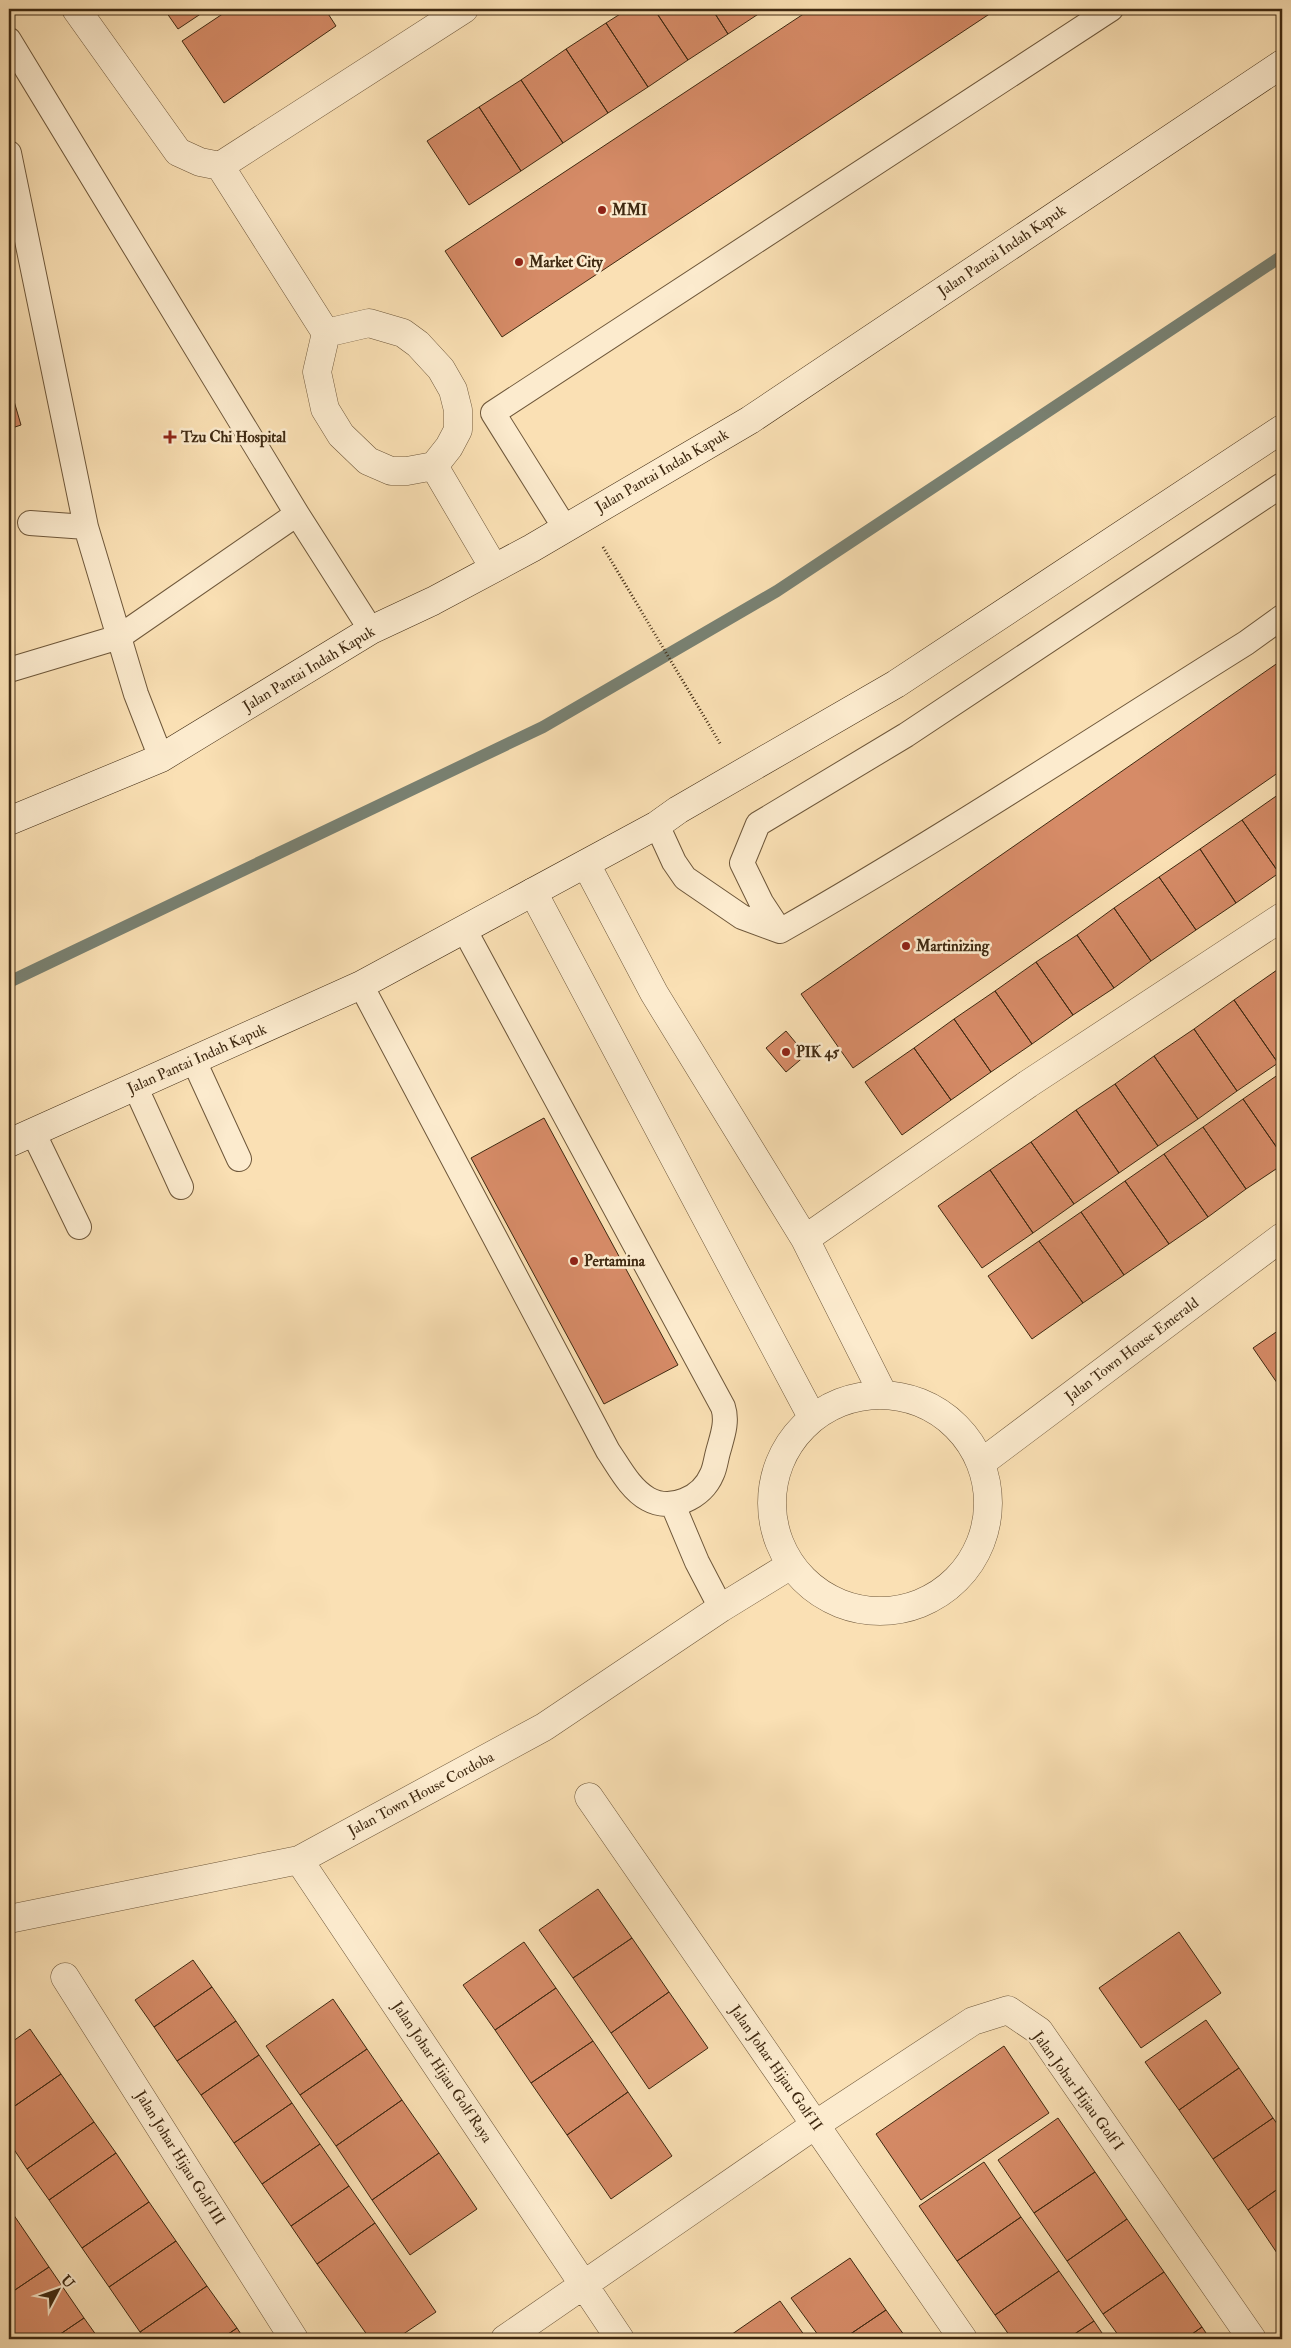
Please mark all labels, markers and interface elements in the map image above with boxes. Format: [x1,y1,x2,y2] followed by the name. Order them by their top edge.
[611,201,647,220] place label: MMI
[933,201,1070,302] street label: Jalan Pantai Indah Kapuk
[596,204,608,216] marker: MMI
[528,253,604,273] place label: Market City
[513,256,525,268] marker: Market City
[591,425,732,518] street label: Jalan Pantai Indah Kapuk
[180,428,286,448] place label: Tzu Chi Hospital
[163,430,177,444] marker: Tzu Chi Hospital
[239,622,379,717] street label: Jalan Pantai Indah Kapuk
[915,937,990,957] place label: Martinizing
[900,940,912,952] marker: Martinizing
[123,1020,270,1100] street label: Jalan Pantai Indah Kapuk
[796,1043,840,1062] place label: PIK 45
[780,1046,792,1058] marker: PIK 45
[584,1252,646,1271] place label: Pertamina
[568,1255,580,1267] marker: Pertamina
[1061,1293,1204,1408] street label: Jalan Town House Emerald
[344,1747,499,1842] street label: Jalan Town House Cordoba
[386,1997,497,2148] street label: Jalan Johar Hijau Golf Raya
[724,2001,827,2135] street label: Jalan Johar Hijau Golf II
[1027,2027,1128,2155] street label: Jalan Johar Hijau Golf I
[129,2086,229,2229] street label: Jalan Johar Hijau Golf III
[32,2266,82,2316] north arrow
[57,2272,78,2292] text: U

